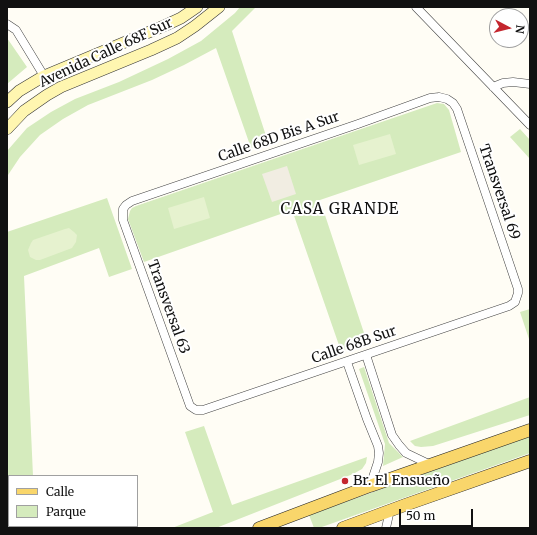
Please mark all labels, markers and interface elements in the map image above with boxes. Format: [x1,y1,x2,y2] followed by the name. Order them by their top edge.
[489,8,529,48] north arrow
[37,15,175,91] street label: Avenida Calle 68F Sur
[512,24,527,35] text: N
[216,108,342,166] street label: Calle 68D Bis A Sur
[475,142,523,242] street label: Transversal 69
[281,201,399,219] district label: CASA GRANDE
[143,258,193,356] street label: Transversal 63
[309,323,399,367] street label: Calle 68B Sur
[353,473,450,489] place label: Br. El Ensueño
[8,475,138,527] legend
[340,476,350,486] marker: Br. El Ensueño
[46,484,74,499] text: Calle
[401,501,475,527] scale bar
[46,504,86,519] text: Parque
[406,508,435,523] text: 50 m

